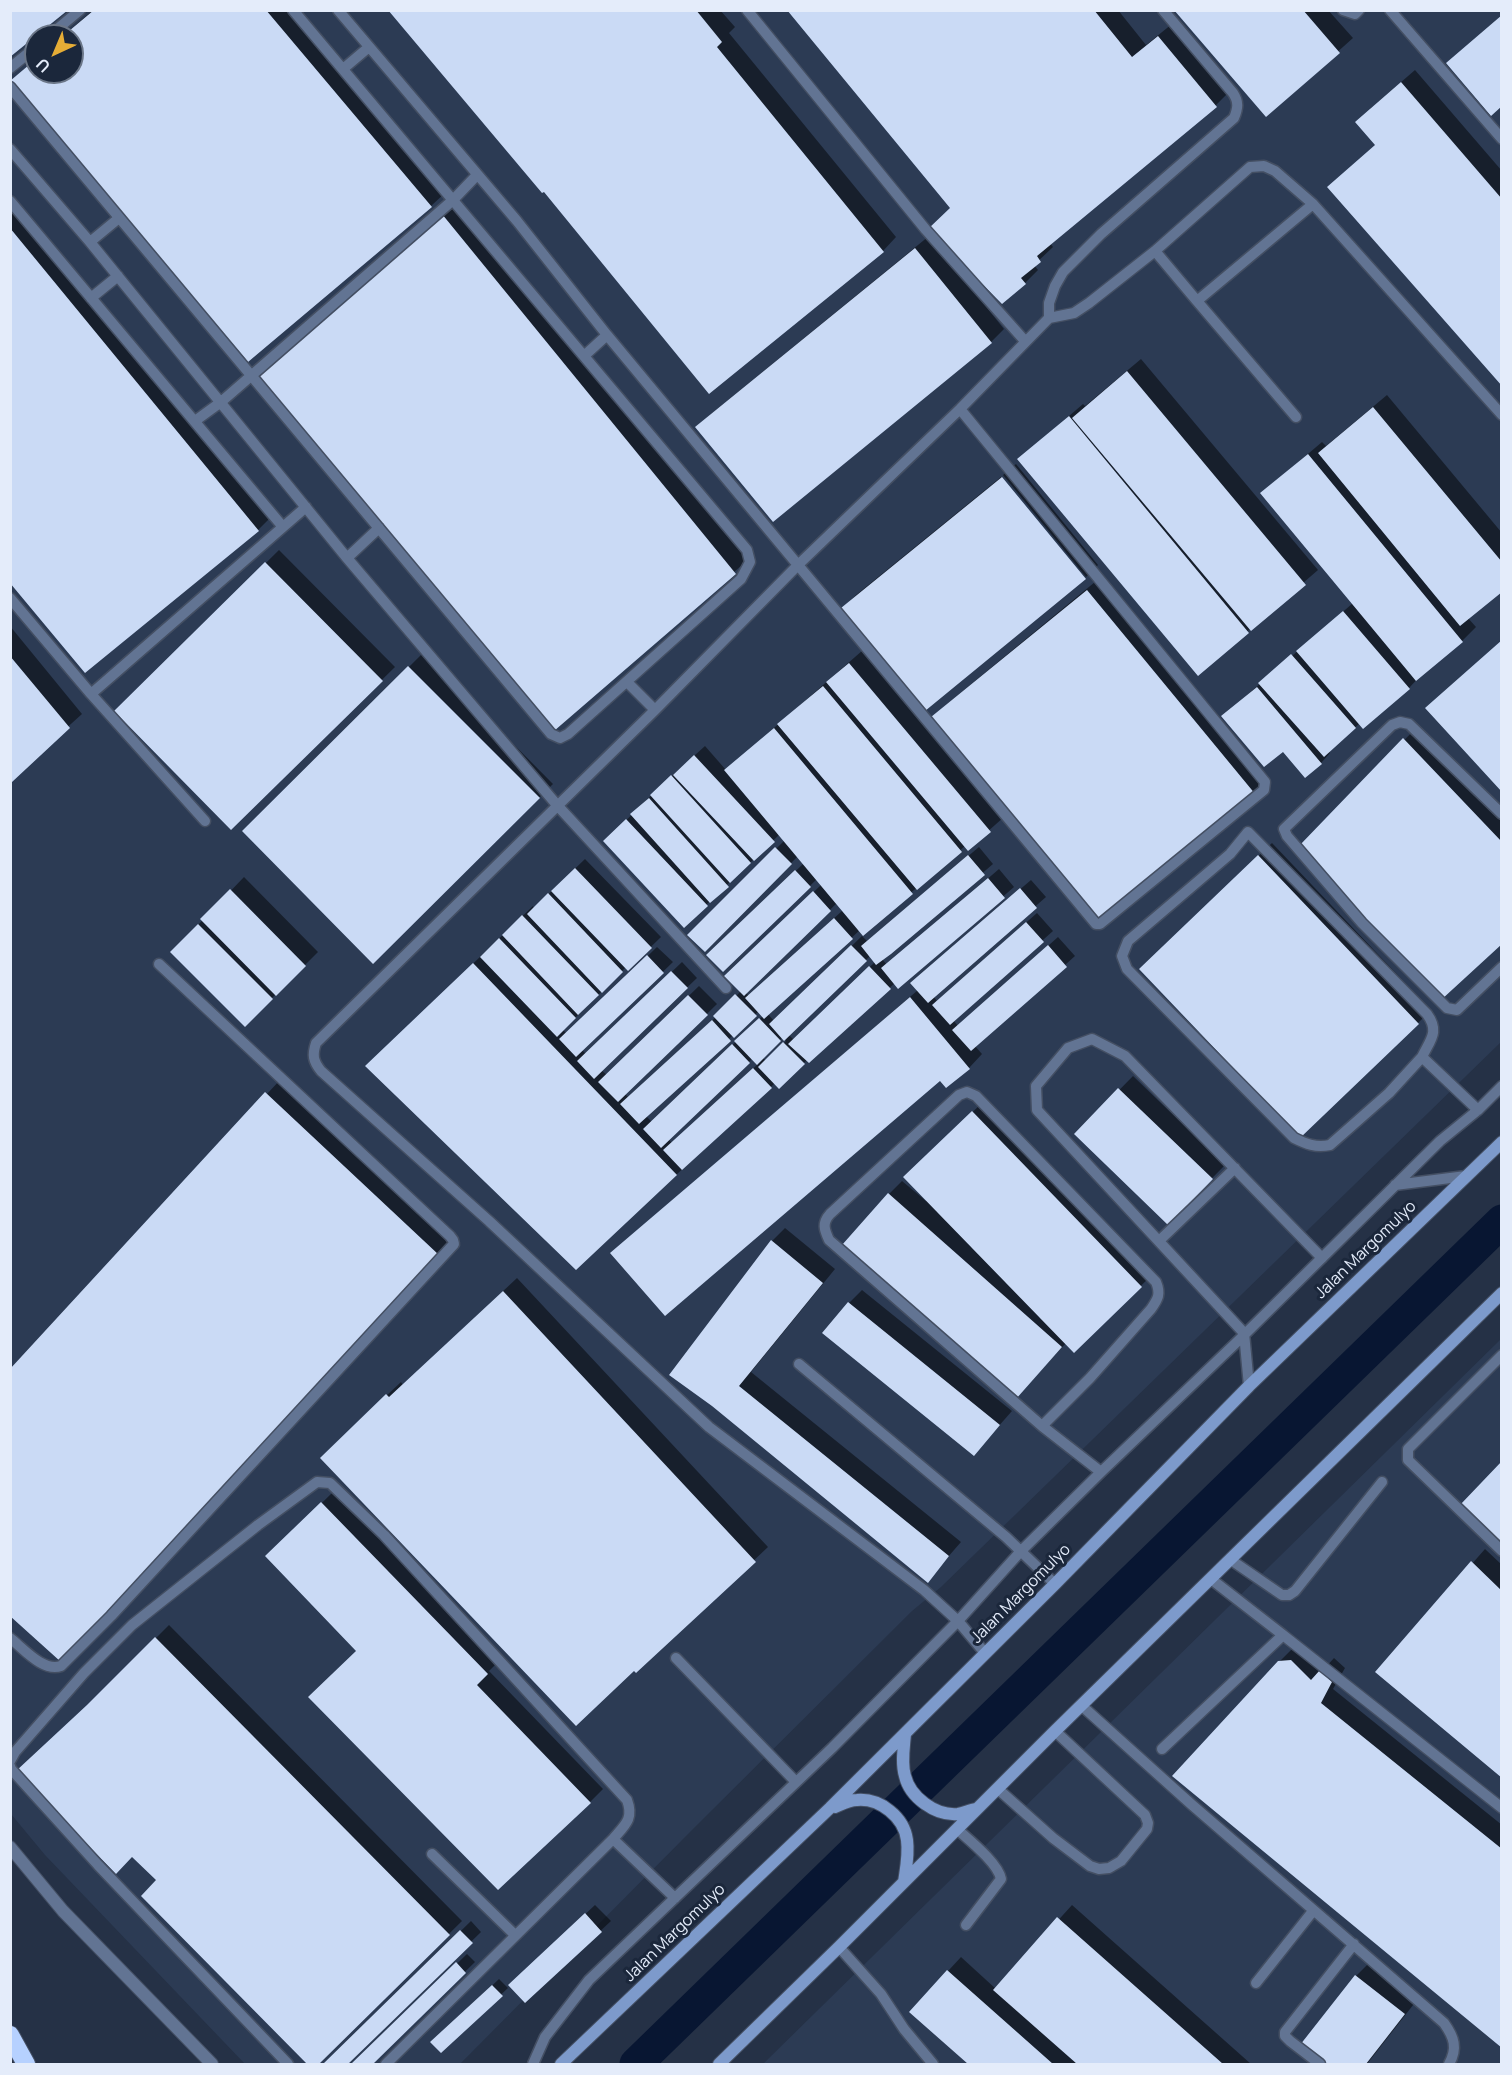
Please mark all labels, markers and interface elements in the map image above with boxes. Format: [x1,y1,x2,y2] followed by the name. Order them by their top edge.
[24,24,84,84] north arrow
[31,54,55,77] text: U
[1312,1197,1420,1303] street label: Jalan Margomulyo
[967,1540,1075,1648] street label: Jalan Margomulyo
[621,1880,729,1986] street label: Jalan Margomulyo

